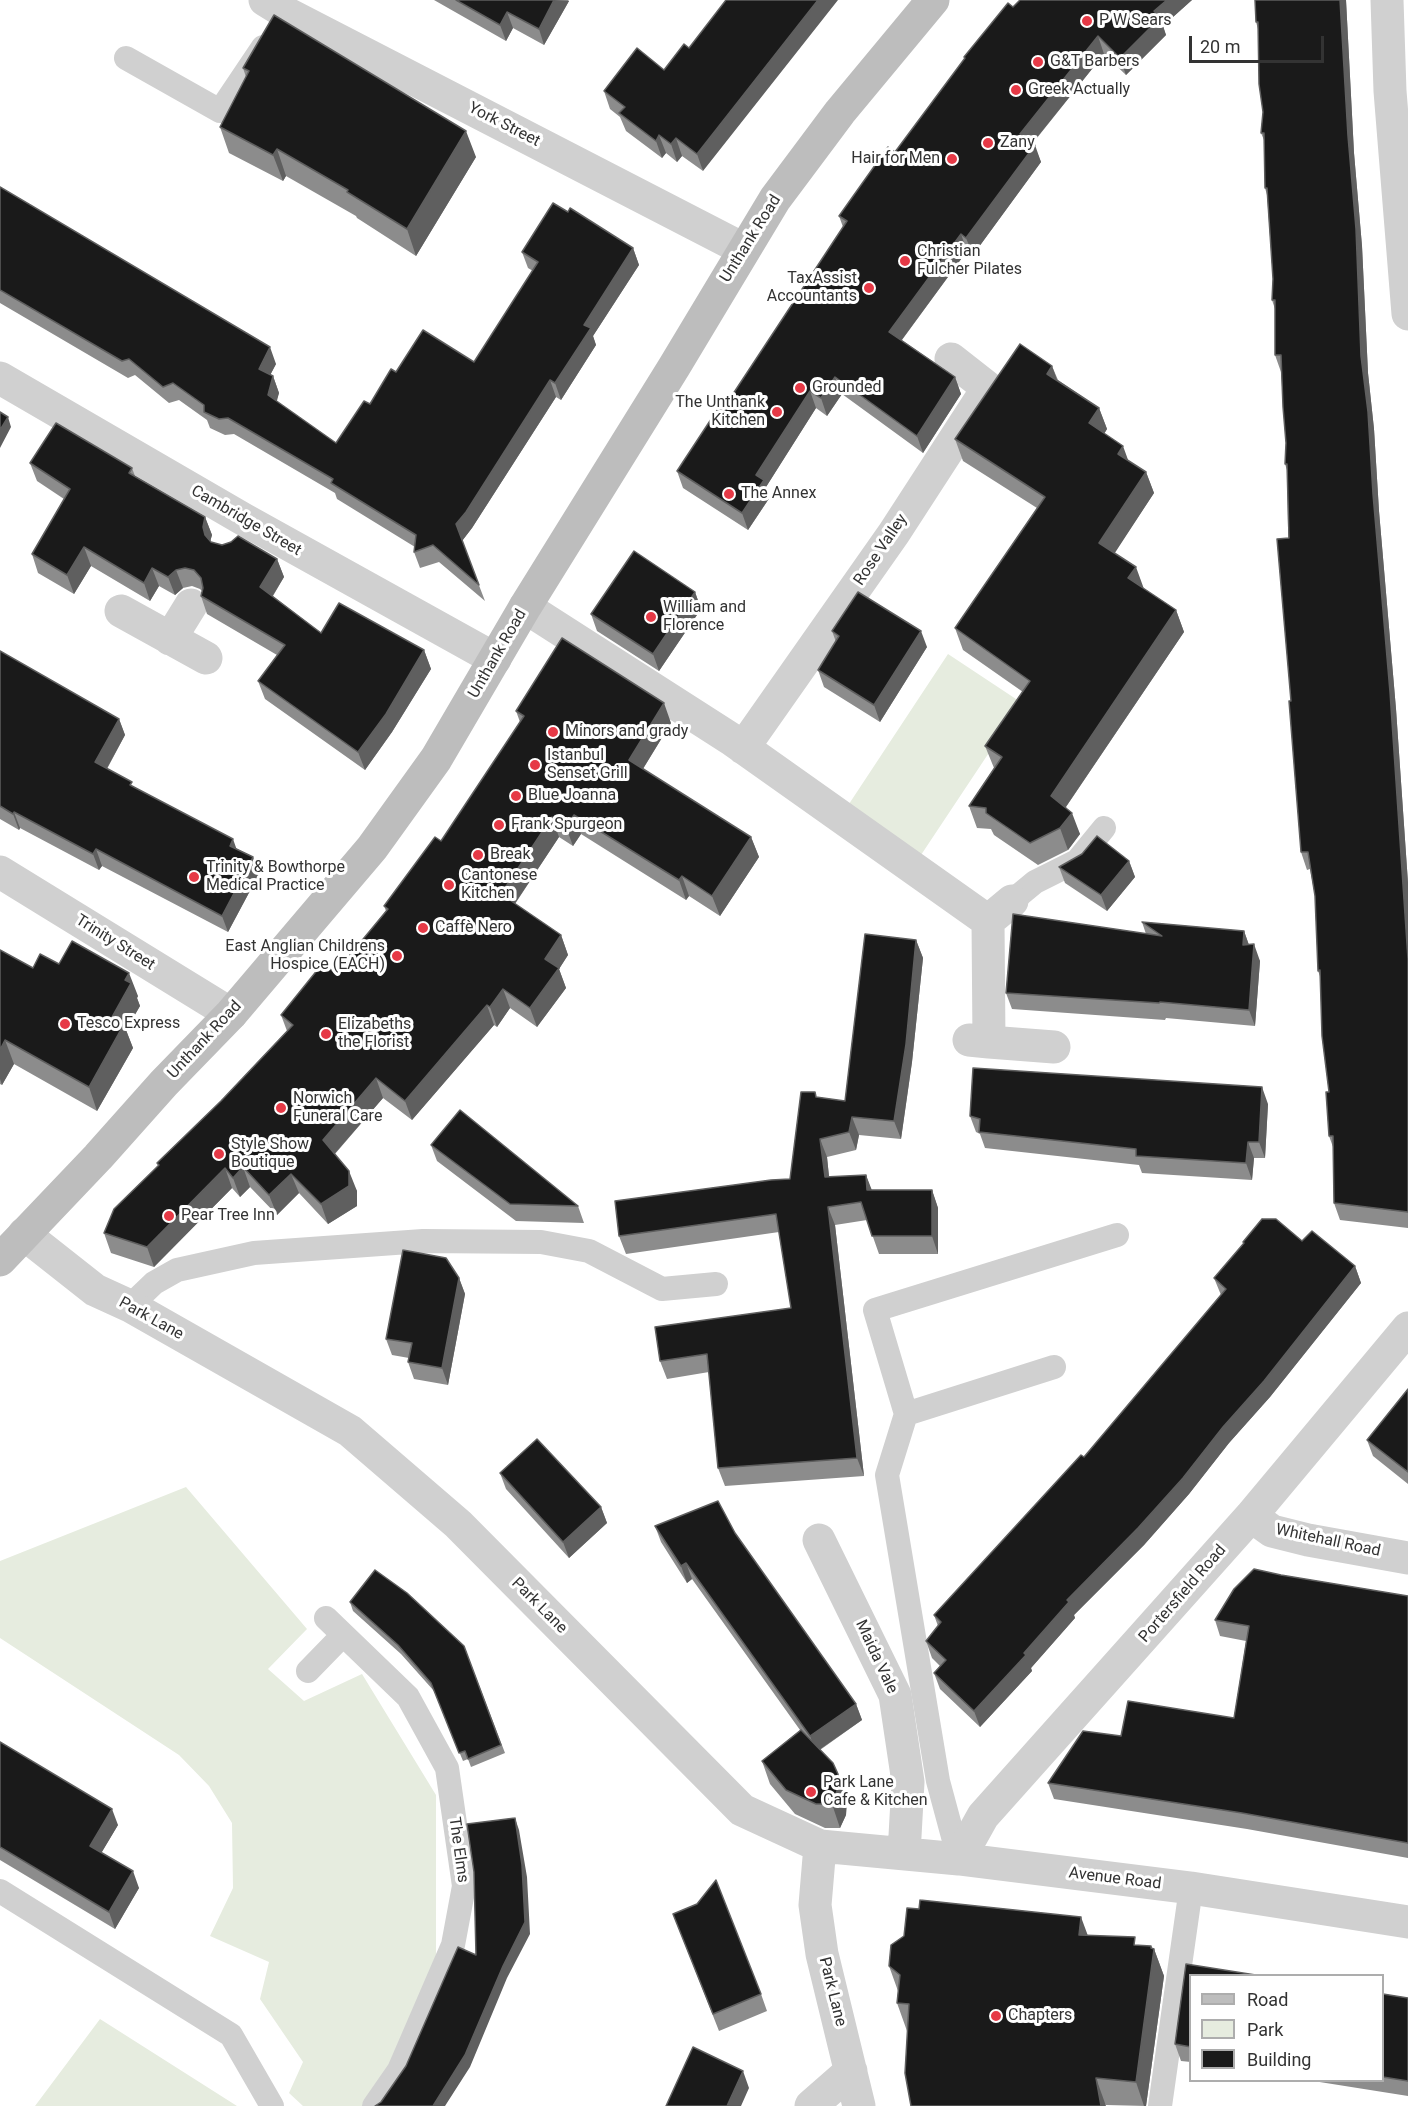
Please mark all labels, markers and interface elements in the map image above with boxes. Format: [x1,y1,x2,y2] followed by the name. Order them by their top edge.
[1099,11,1172,31] place label: P W Sears
[1080,14,1094,28] marker: P W Sears
[1192,24,1327,62] scale bar
[1200,36,1240,57] text: 20 m
[1050,52,1140,72] place label: G&T Barbers
[1031,55,1045,69] marker: G&T Barbers
[1028,80,1130,100] place label: Greek Actually
[1009,83,1023,97] marker: Greek Actually
[465,99,543,151] street label: York Street
[1000,133,1035,153] place label: Zany
[981,136,995,150] marker: Zany
[851,149,940,169] place label: Hair for Men
[945,152,959,166] marker: Hair for Men
[716,192,786,286] street label: Unthank Road
[917,242,1022,280] place label: Christian Fulcher Pilates
[898,254,912,268] marker: Christian Fulcher Pilates
[767,269,857,307] place label: TaxAssist Accountants
[862,281,876,295] marker: TaxAssist Accountants
[812,378,881,398] place label: Grounded
[793,381,807,395] marker: Grounded
[675,393,765,431] place label: The Unthank Kitchen
[770,405,784,419] marker: The Unthank Kitchen
[187,482,305,560] street label: Cambridge Street
[741,484,816,504] place label: The Annex
[722,487,736,501] marker: The Annex
[850,511,912,589] street label: Rose Valley
[663,598,746,636] place label: William and Florence
[465,606,531,702] street label: Unthank Road
[644,610,658,624] marker: William and Florence
[565,722,688,742] place label: Minors and grady
[546,725,560,739] marker: Minors and grady
[547,746,628,784] place label: Istanbul Senset Grill
[528,758,542,772] marker: Istanbul Senset Grill
[528,786,616,806] place label: Blue Joanna
[509,789,523,803] marker: Blue Joanna
[511,815,622,835] place label: Frank Spurgeon
[492,818,506,832] marker: Frank Spurgeon
[490,845,531,865] place label: Break
[471,848,485,862] marker: Break
[206,858,345,896] place label: Trinity & Bowthorpe Medical Practice
[461,866,537,904] place label: Cantonese Kitchen
[187,870,201,884] marker: Trinity & Bowthorpe Medical Practice
[442,878,456,892] marker: Cantonese Kitchen
[72,911,158,975] street label: Trinity Street
[435,918,512,938] place label: Caffè Nero
[416,921,430,935] marker: Caffè Nero
[225,937,385,975] place label: East Anglian Childrens Hospice (EACH)
[390,949,404,963] marker: East Anglian Childrens Hospice (EACH)
[164,997,246,1083] street label: Unthank Road
[77,1014,180,1034] place label: Tesco Express
[338,1015,411,1053] place label: Elizabeths the Florist
[58,1017,72,1031] marker: Tesco Express
[319,1027,333,1041] marker: Elizabeths the Florist
[293,1089,382,1127] place label: Norwich Funeral Care
[274,1101,288,1115] marker: Norwich Funeral Care
[231,1135,309,1173] place label: Style Show Boutique
[212,1147,226,1161] marker: Style Show Boutique
[181,1206,275,1226] place label: Pear Tree Inn
[162,1209,176,1223] marker: Pear Tree Inn
[115,1293,187,1345] street label: Park Lane
[1274,1521,1382,1561] street label: Whitehall Road
[1135,1541,1231,1647] street label: Portersfield Road
[507,1574,571,1638] street label: Park Lane
[851,1617,901,1697] street label: Maida Vale
[823,1773,928,1811] place label: Park Lane Cafe & Kitchen
[804,1785,818,1799] marker: Park Lane Cafe & Kitchen
[444,1816,472,1884] street label: The Elms
[1068,1864,1162,1894] street label: Avenue Road
[814,1955,850,2029] street label: Park Lane
[1189,1974,1384,2082] legend
[1247,1989,1288,2010] text: Road
[1008,2006,1072,2026] place label: Chapters
[989,2009,1003,2023] marker: Chapters
[1247,2019,1283,2040] text: Park
[1247,2049,1311,2070] text: Building

